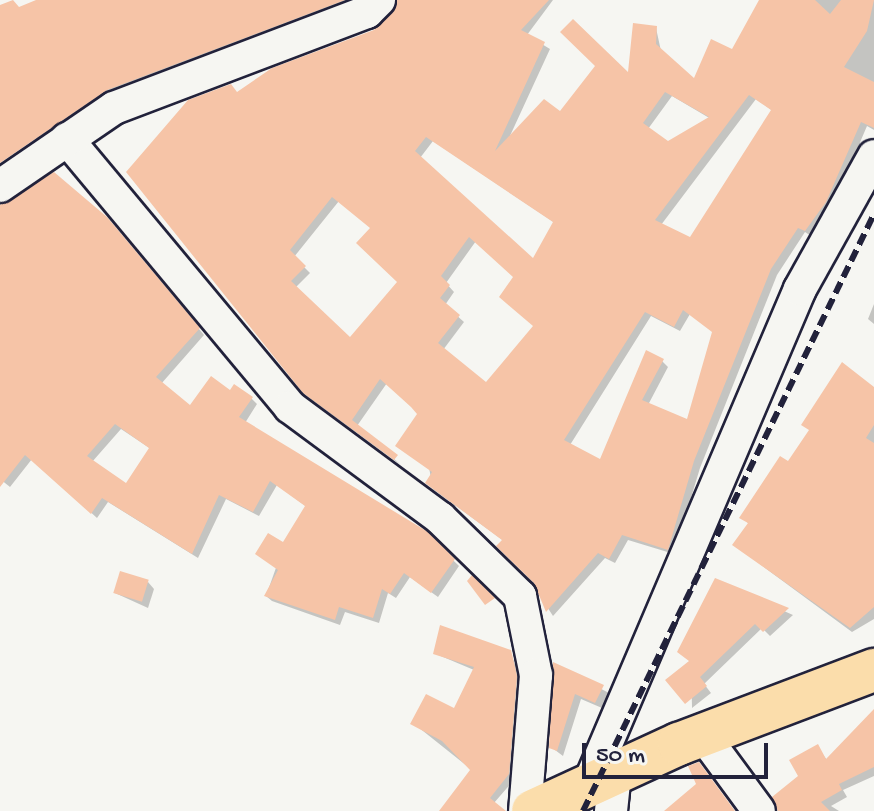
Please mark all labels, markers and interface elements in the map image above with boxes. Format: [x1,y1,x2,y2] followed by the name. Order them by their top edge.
[586,727,772,777] scale bar
[596,742,645,771] text: 50 m

